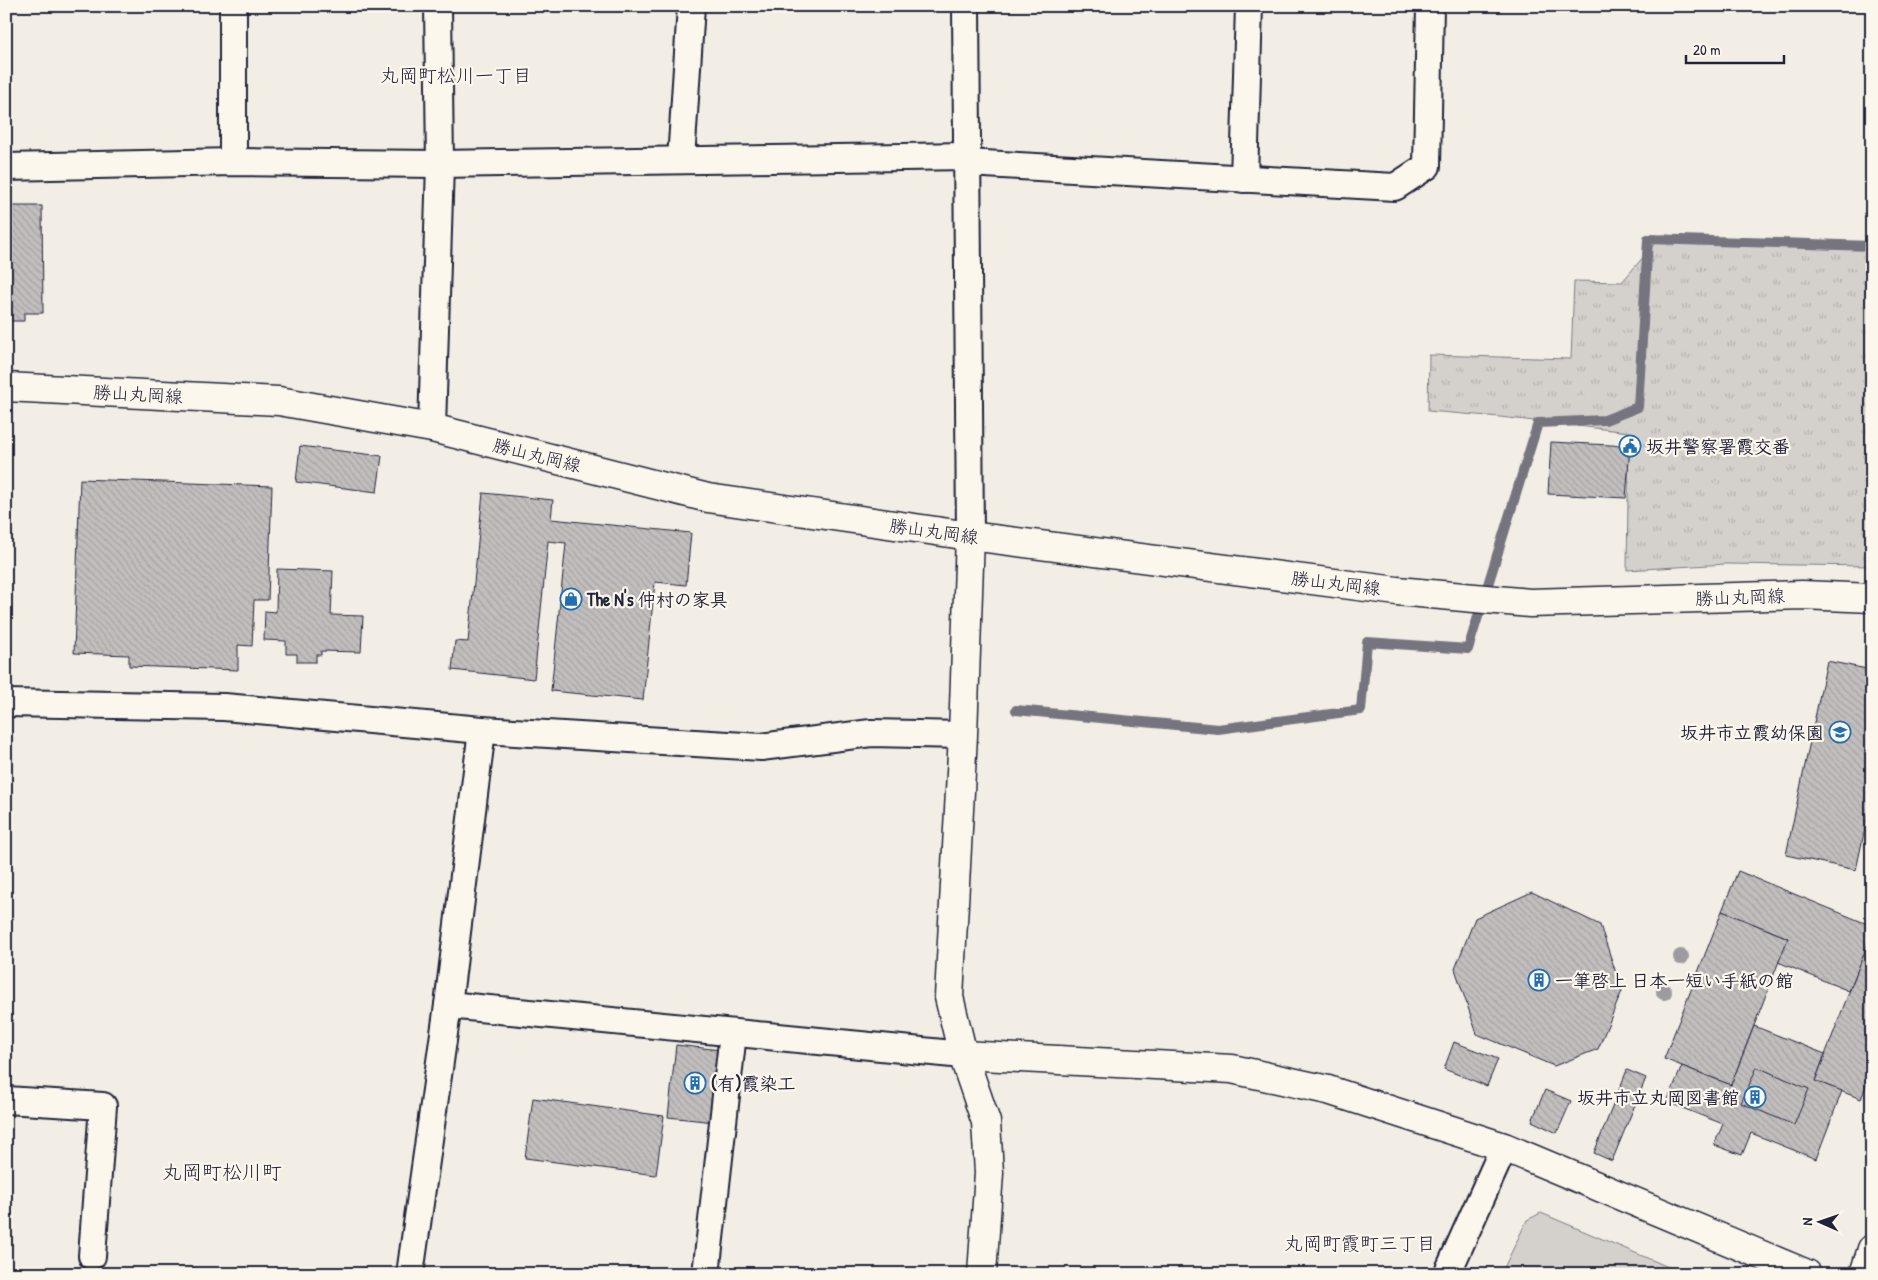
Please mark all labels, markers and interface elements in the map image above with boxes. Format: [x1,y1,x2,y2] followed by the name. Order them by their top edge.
[1686,32,1783,64] scale bar
[1693,39,1720,60] text: 20 m
[380,62,532,88] district label: 丸岡町松川一丁目
[92,379,184,409] street label: 勝山丸岡線
[490,432,584,478] street label: 勝山丸岡線
[1618,434,1642,458] public building icon: 坂井警察署霞交番
[1646,434,1790,459] place label: 坂井警察署霞交番
[888,512,980,550] street label: 勝山丸岡線
[1290,565,1382,601] street label: 勝山丸岡線
[1695,583,1785,611] street label: 勝山丸岡線
[559,587,583,611] shop icon: The N's 仲村の家具
[586,587,728,612] place label: The N's 仲村の家具
[1680,720,1824,745] place label: 坂井市立霞幼保園
[1828,720,1852,744] school or university icon: 坂井市立霞幼保園
[1527,968,1551,992] building icon: 一筆啓上 日本一短い手紙の館
[1555,968,1793,993] place label: 一筆啓上 日本一短い手紙の館
[683,1071,707,1095] building icon: (有)霞染工
[711,1071,796,1096] place label: (有)霞染工
[1577,1085,1739,1110] place label: 坂井市立丸岡図書館
[1743,1085,1767,1109] building icon: 坂井市立丸岡図書館
[162,1158,282,1185] district label: 丸岡町松川町
[1796,1198,1846,1248] north arrow
[1797,1217,1816,1226] text: N
[1284,1230,1436,1256] district label: 丸岡町霞町三丁目

